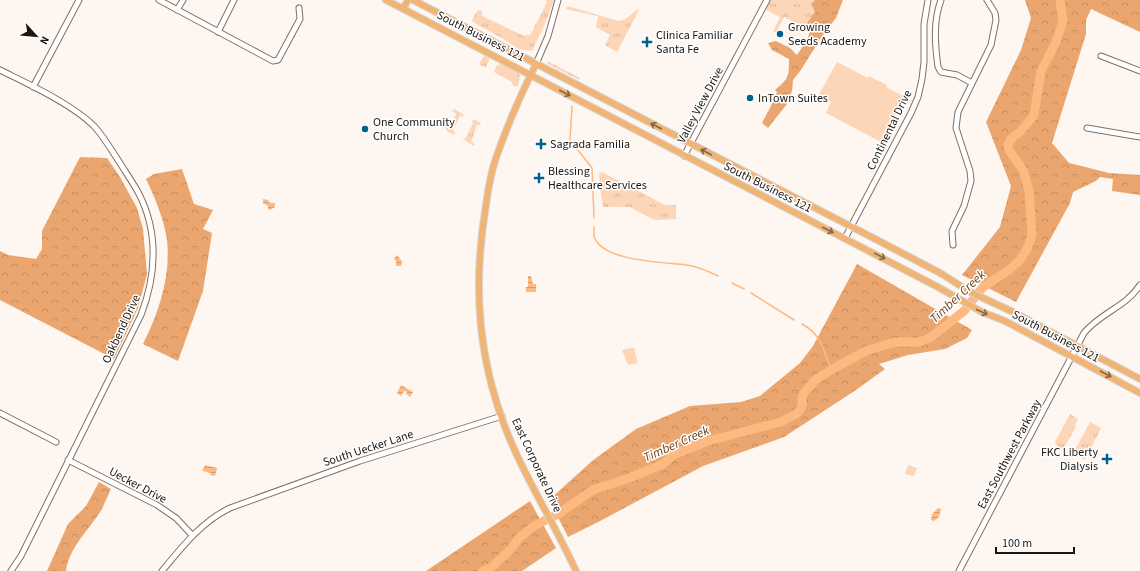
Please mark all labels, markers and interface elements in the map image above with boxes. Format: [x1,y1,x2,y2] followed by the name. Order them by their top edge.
[434,7,528,66] street label: South Business 121
[16,16,56,56] north arrow
[788,19,867,50] place label: Growing Seeds Academy
[656,27,734,58] place label: Clinica Familiar Santa Fe
[775,29,785,39] marker: Growing Seeds Academy
[36,34,53,47] text: N
[641,36,653,48] marker: Clinica Familiar Santa Fe
[673,64,728,146] street label: Valley View Drive
[863,87,916,173] street label: Continental Drive
[559,89,571,97] one-way arrow
[758,90,828,107] place label: InTown Suites
[745,93,755,103] marker: InTown Suites
[373,114,455,145] place label: One Community Church
[650,121,662,129] one-way arrow
[360,124,370,134] marker: One Community Church
[550,136,630,153] place label: Sagrada Familia
[535,138,547,150] marker: Sagrada Familia
[700,147,712,155] one-way arrow
[721,158,815,217] street label: South Business 121
[548,163,647,194] place label: Blessing Healthcare Services
[533,172,545,184] marker: Blessing Healthcare Services
[822,227,834,234] one-way arrow
[873,253,885,261] one-way arrow
[926,266,990,327] water label: Timber Creek
[98,292,145,366] street label: Oakbend Drive
[1009,306,1103,367] street label: South Business 121
[975,309,987,316] one-way arrow
[1100,371,1112,379] one-way arrow
[973,396,1046,512] street label: East Southwest Parkway
[507,415,566,515] street label: East Corporate Drive
[641,421,713,466] water label: Timber Creek
[321,426,416,471] street label: South Uecker Lane
[1041,444,1098,475] place label: FKC Liberty Dialysis
[1101,453,1113,465] marker: FKC Liberty Dialysis
[106,463,170,508] street label: Uecker Drive
[996,529,1074,555] scale bar
[1002,535,1032,552] text: 100 m

